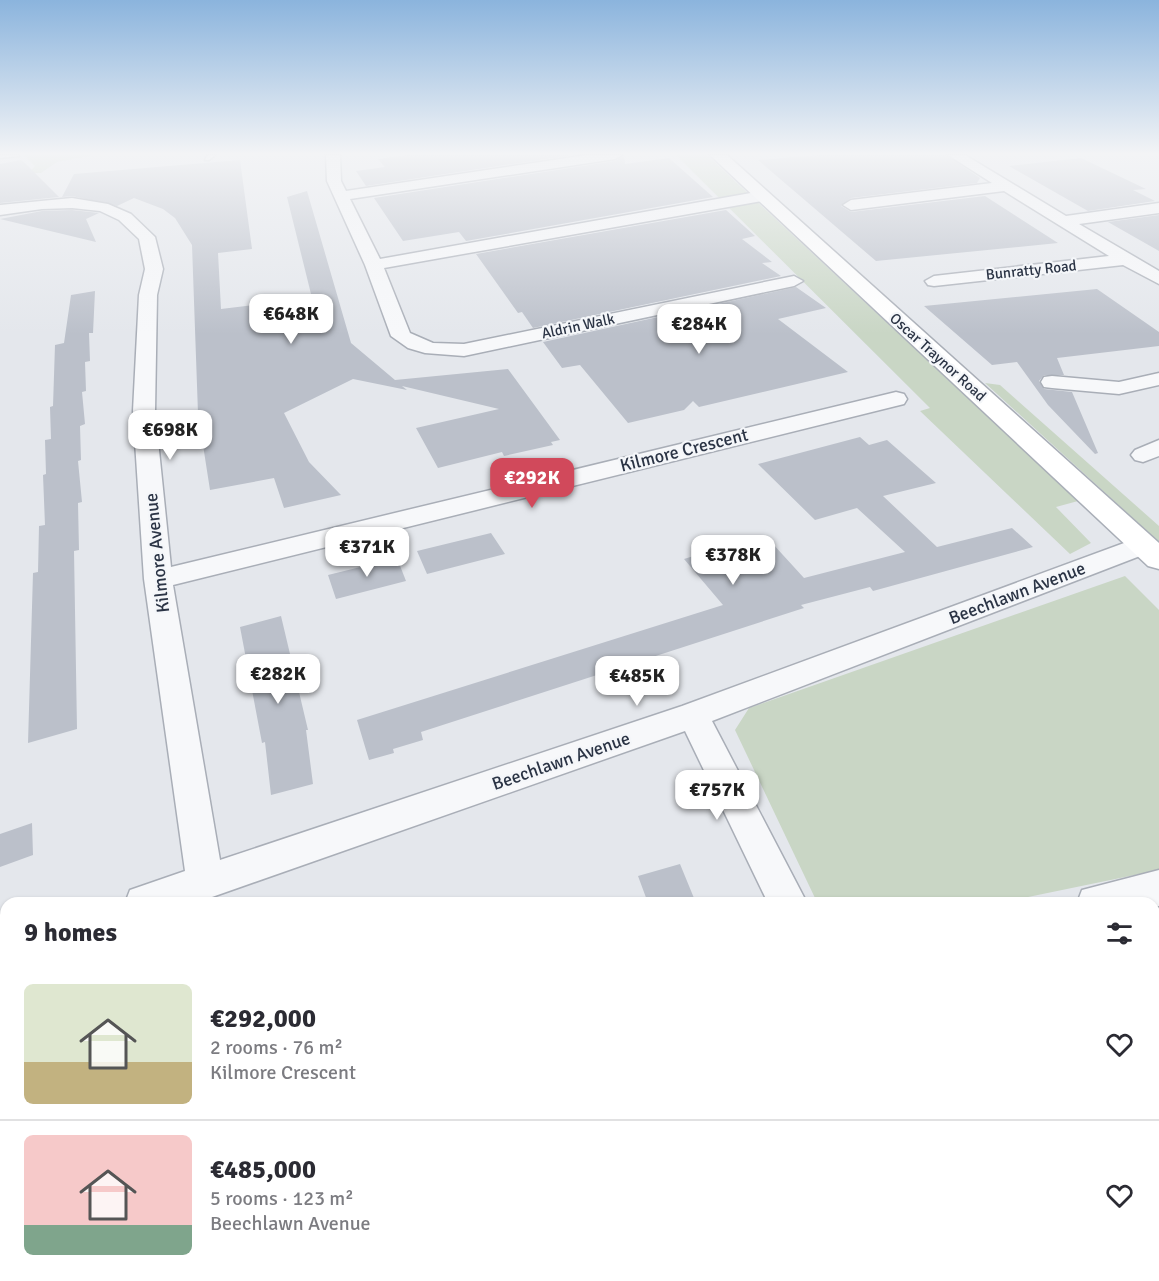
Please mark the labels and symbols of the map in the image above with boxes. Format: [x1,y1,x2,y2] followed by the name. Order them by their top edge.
[985,256,1077,284] street label: Bunratty Road
[249,294,333,345] pin: €648K
[657,304,741,355] pin: €284K
[540,309,617,343] street label: Aldrin Walk
[886,309,990,405] street label: Oscar Traynor Road
[128,410,212,461] pin: €698K
[618,423,750,477] street label: Kilmore Crescent
[490,458,574,509] pin: €292K
[140,492,174,614] street label: Kilmore Avenue
[325,527,409,578] pin: €371K
[691,535,775,586] pin: €378K
[946,557,1088,629] street label: Beechlawn Avenue
[236,654,320,705] pin: €282K
[595,656,679,707] pin: €485K
[489,727,633,795] street label: Beechlawn Avenue
[675,770,759,821] pin: €757K

